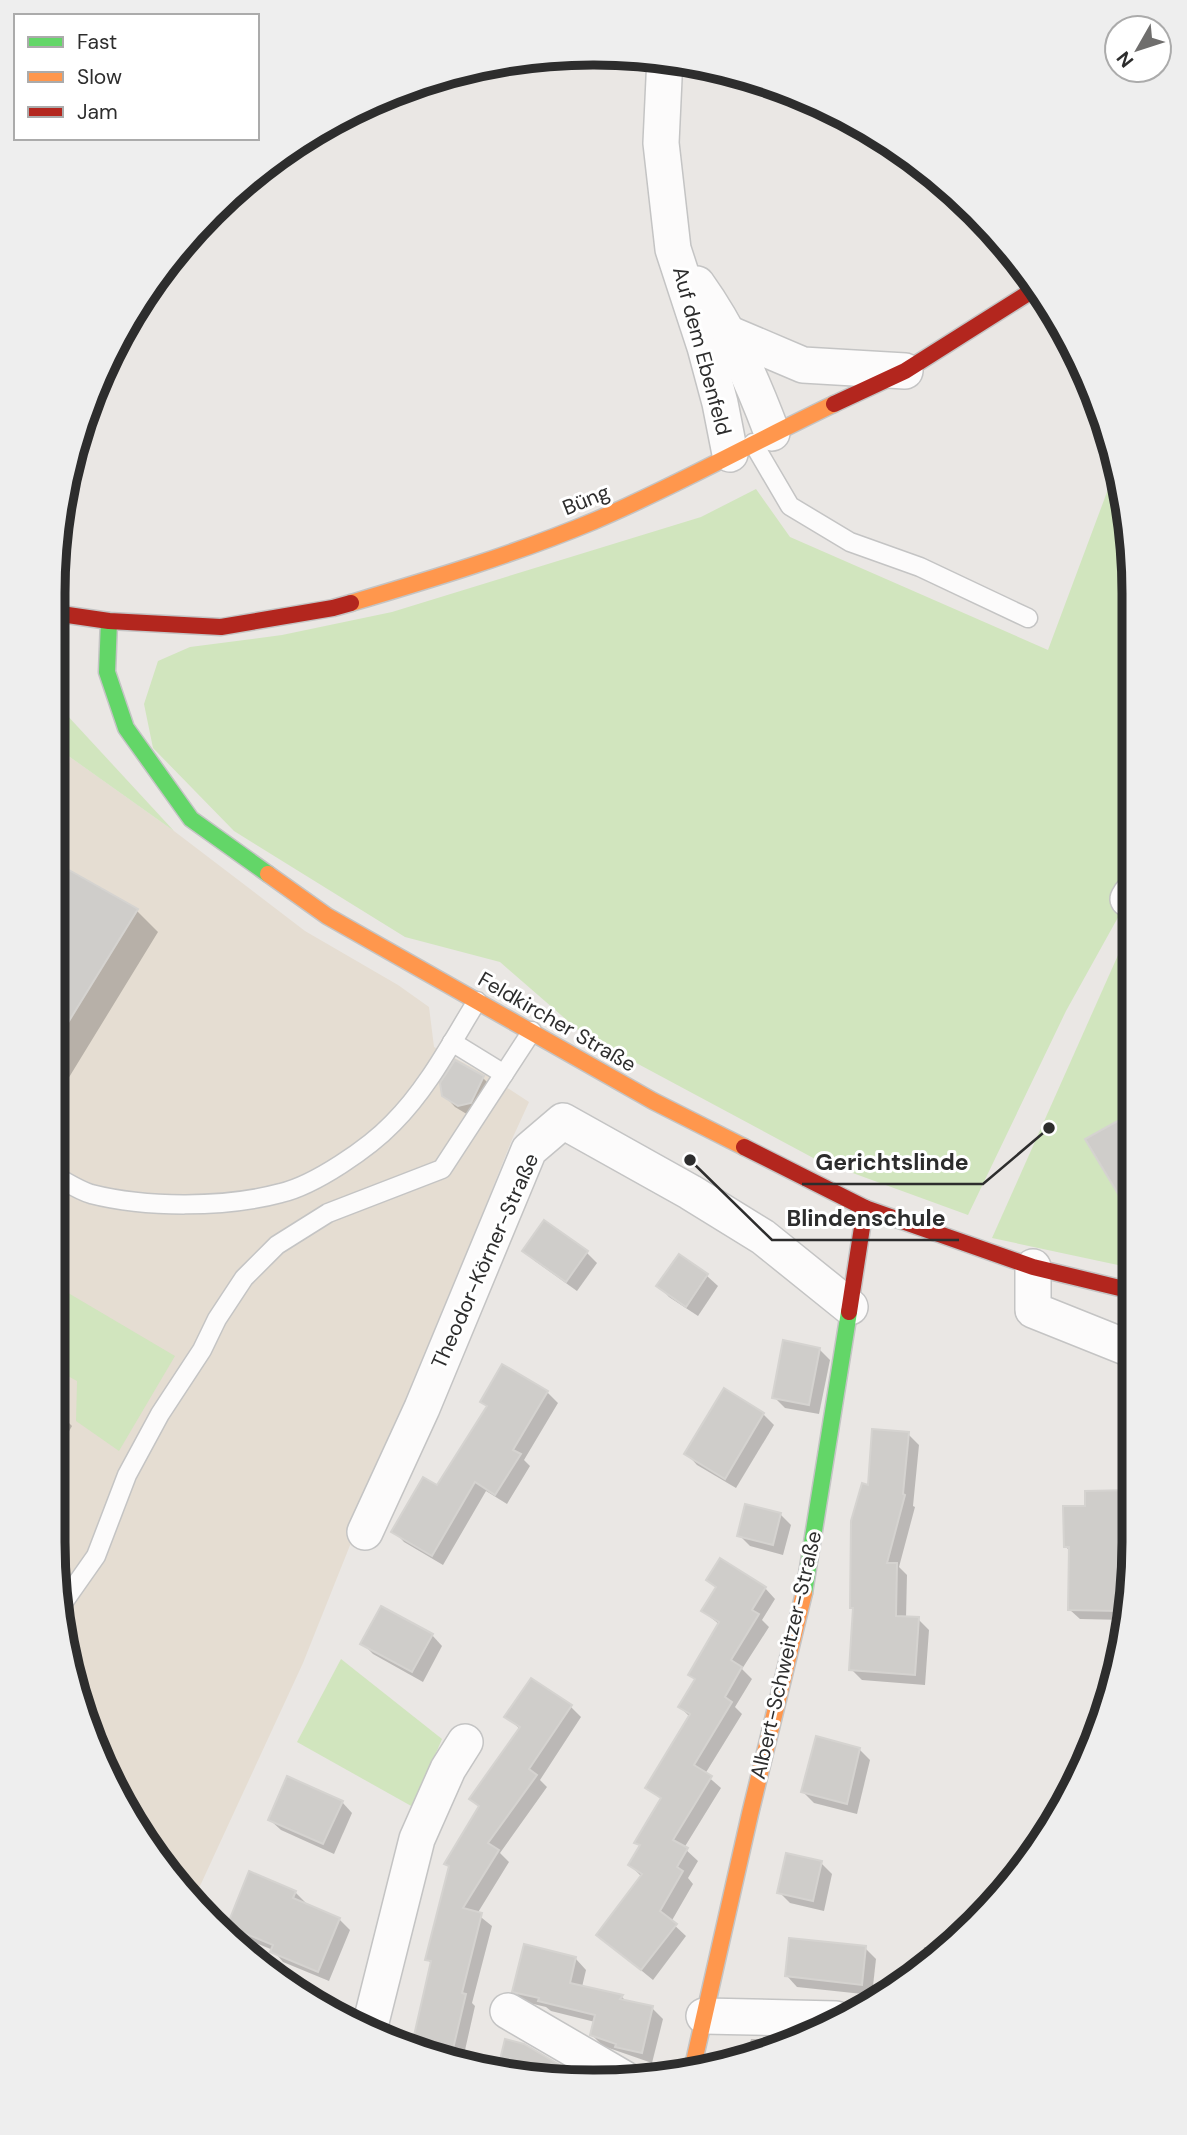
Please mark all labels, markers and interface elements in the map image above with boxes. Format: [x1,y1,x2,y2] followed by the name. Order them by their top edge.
[14,14,259,140] legend
[1103,14,1173,84] north arrow
[77,28,117,56] text: Fast
[1111,46,1139,73] text: N
[77,63,122,91] text: Slow
[77,98,118,126] text: Jam
[666,264,738,438] street label: Auf dem Ebenfeld
[558,478,614,522] street label: Büng
[473,965,641,1079] street label: Feldkircher Straße
[802,1140,983,1184] callout: Gerichtslinde
[815,1147,969,1177] text: Gerichtslinde
[425,1149,545,1373] street label: Theodor-Körner-Straße
[772,1196,959,1240] callout: Blindenschule
[787,1203,945,1233] text: Blindenschule
[744,1528,828,1782] street label: Albert-Schweitzer-Straße

